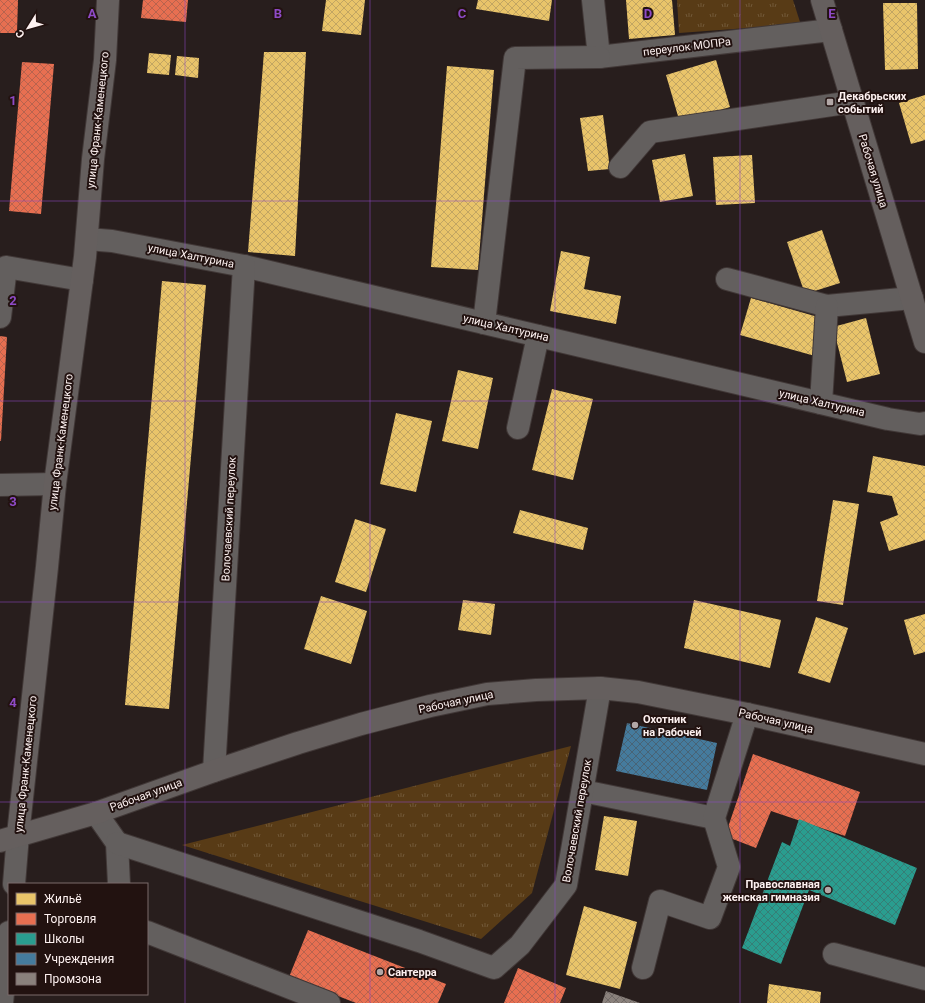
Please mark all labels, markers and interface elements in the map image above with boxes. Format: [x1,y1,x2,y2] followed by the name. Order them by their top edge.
[88,6,97,21] text: A
[274,6,282,21] text: B
[458,6,467,21] text: C
[644,6,652,21] text: D
[828,6,836,21] text: E
[8,8,48,48] north arrow
[13,27,28,41] text: С
[642,35,732,59] street label: переулок МОПРа
[84,51,112,189] street label: улица Франк-Каменецкого
[838,90,907,116] place label: Декабрьских событий
[9,93,17,108] text: 1
[825,97,835,107] marker: Декабрьских событий
[856,133,890,209] street label: Рабочая улица
[147,241,235,271] street label: улица Халтурина
[9,293,17,308] text: 2
[462,312,550,344] street label: улица Халтурина
[46,373,76,511] street label: улица Франк-Каменецкого
[778,387,866,419] street label: улица Халтурина
[219,456,239,582] street label: Волочаевский переулок
[9,494,17,509] text: 3
[417,688,495,716] street label: Рабочая улица
[9,695,17,710] text: 4
[12,695,40,833] street label: улица Франк-Каменецкого
[737,706,815,736] street label: Рабочая улица
[643,713,702,739] place label: Охотник на Рабочей
[630,720,640,730] marker: Охотник на Рабочей
[560,758,594,883] street label: Волочаевский переулок
[108,776,184,814] street label: Рабочая улица
[722,878,820,904] place label: Православная женская гимназия
[8,883,148,995] legend
[823,885,833,895] marker: Православная женская гимназия
[44,892,82,906] text: Жильё
[44,912,96,926] text: Торговля
[44,932,85,946] text: Школы
[44,952,114,966] text: Учреждения
[388,966,437,979] place label: Сантерра
[375,967,385,977] marker: Сантерра
[44,972,101,986] text: Промзона

